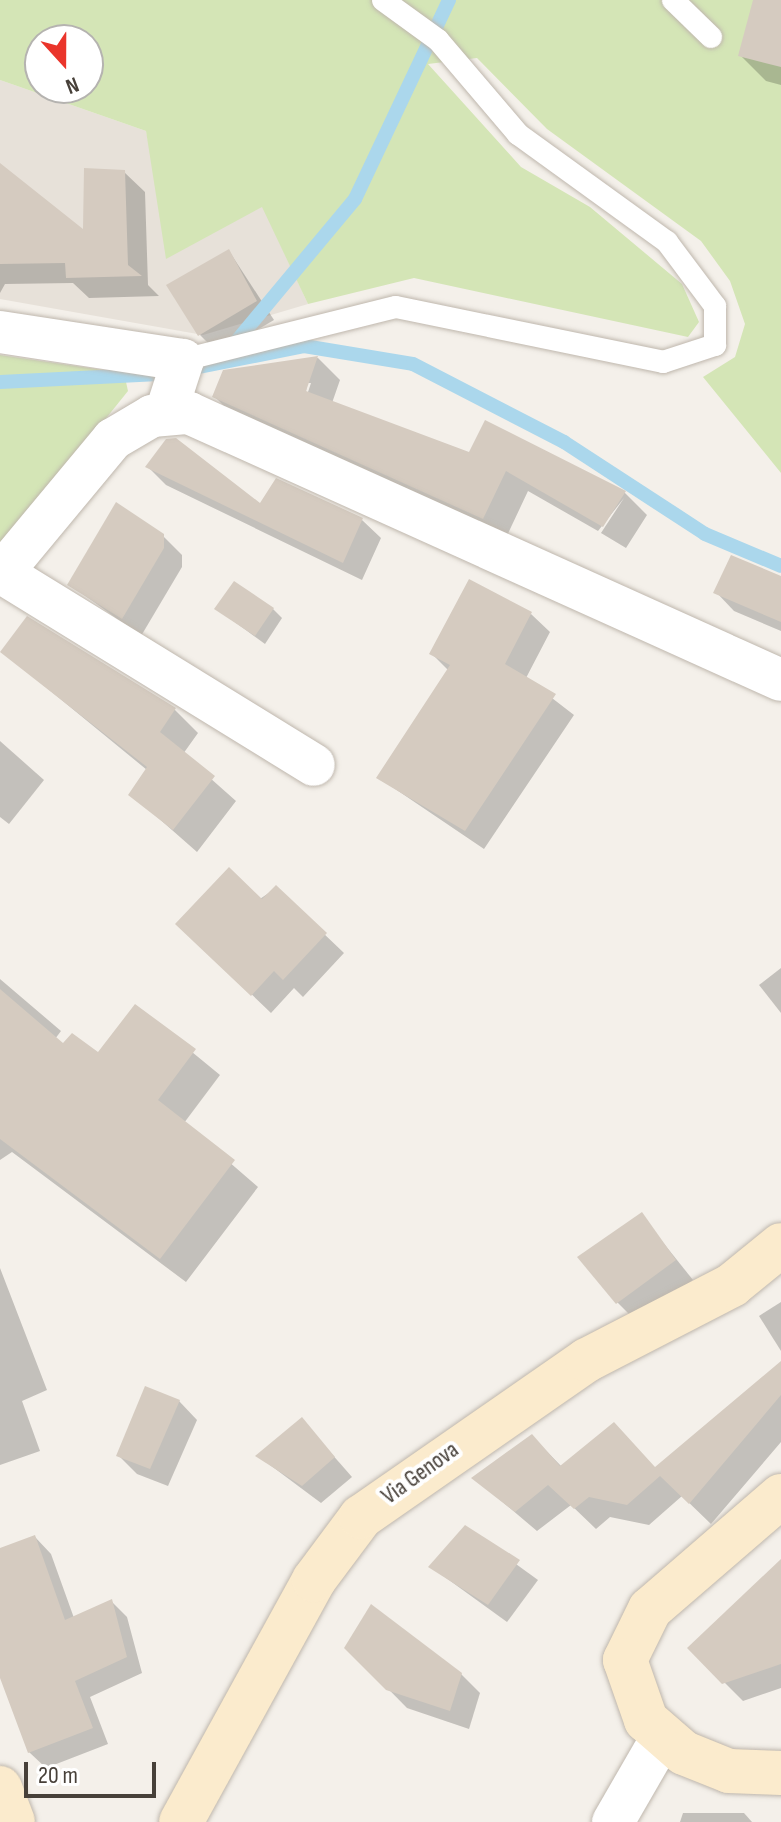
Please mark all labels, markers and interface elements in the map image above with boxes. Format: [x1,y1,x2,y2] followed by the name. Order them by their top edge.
[24,24,104,104] north arrow
[62,70,82,100] text: N
[376,1435,464,1511] street label: Via Genova
[28,1746,160,1796] scale bar
[38,1761,78,1790] text: 20 m

